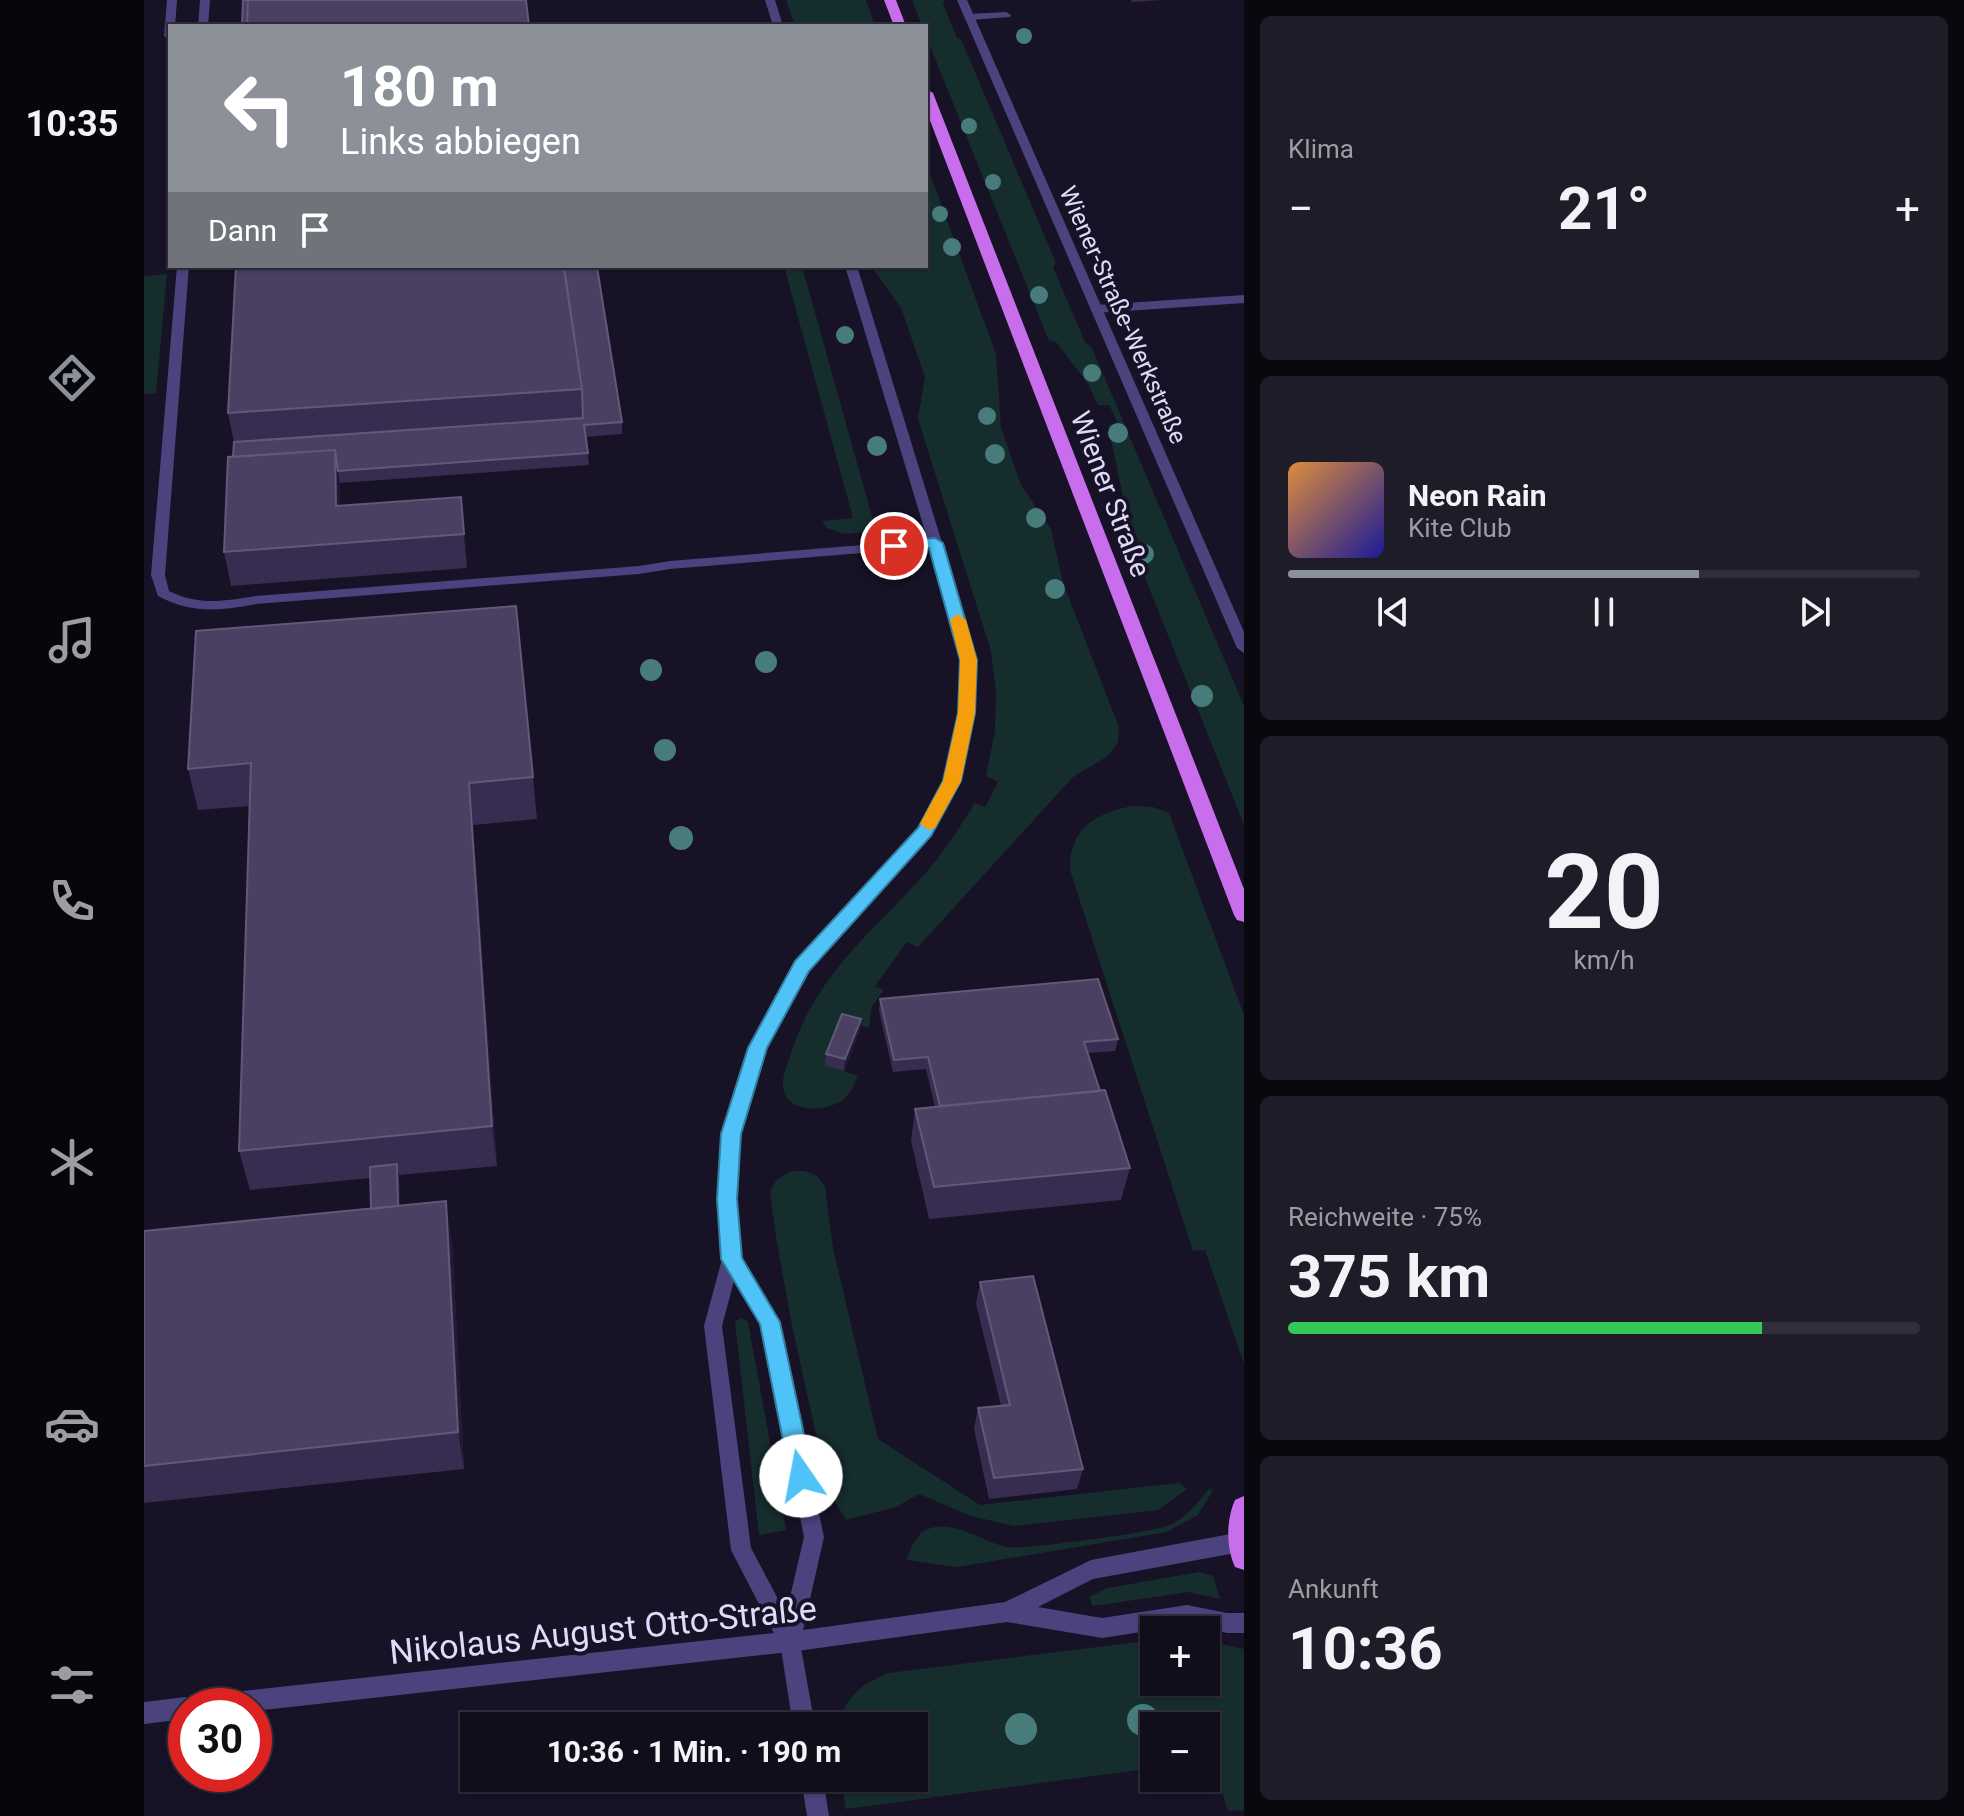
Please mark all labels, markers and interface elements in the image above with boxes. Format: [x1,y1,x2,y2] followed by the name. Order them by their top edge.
[340,54,499,120] text: 180 m
[208,56,312,160] icon: left
[26,103,118,145] text: 10:35
[340,121,581,163] text: Links abbiegen
[1288,134,1354,164] text: Klima
[1558,173,1650,244] text: 21°
[1053,182,1193,448] street label: Wiener-Straße-Werkstraße
[1288,183,1313,235] text: −
[1895,183,1920,235] text: +
[293,208,337,252] icon: arrive
[208,213,277,248] text: Dann
[44,350,100,406] icon: directions
[1064,407,1157,582] street label: Wiener Straße
[1408,478,1547,513] text: Neon Rain
[860,512,928,580] pin
[1408,513,1512,543] text: Kite Club
[872,524,916,568] icon: arrive
[1371,590,1415,634] icon: previous
[1582,590,1626,634] icon: pause
[1793,590,1837,634] icon: next
[44,612,100,668] icon: music
[1544,832,1664,953] text: 20
[44,873,100,929] icon: phone
[1573,945,1635,975] text: km/h
[44,1134,100,1190] icon: climate
[1288,1202,1482,1232] text: Reichweite · 75%
[1288,1241,1490,1312] text: 375 km
[44,1396,100,1452] icon: car
[759,1434,843,1518] position arrow
[1288,1574,1379,1604] text: Ankunft
[387,1588,819,1672] street label: Nikolaus August Otto-Straße
[1288,1613,1443,1684] text: 10:36
[1140,1616,1220,1792] map controls
[1140,1616,1220,1696] button: +
[44,1657,100,1713] icon: filters
[168,1688,272,1792] speed limit sign: 30
[1140,1712,1220,1792] button: −
[547,1734,841,1769] text: 10:36 · 1 Min. · 190 m

